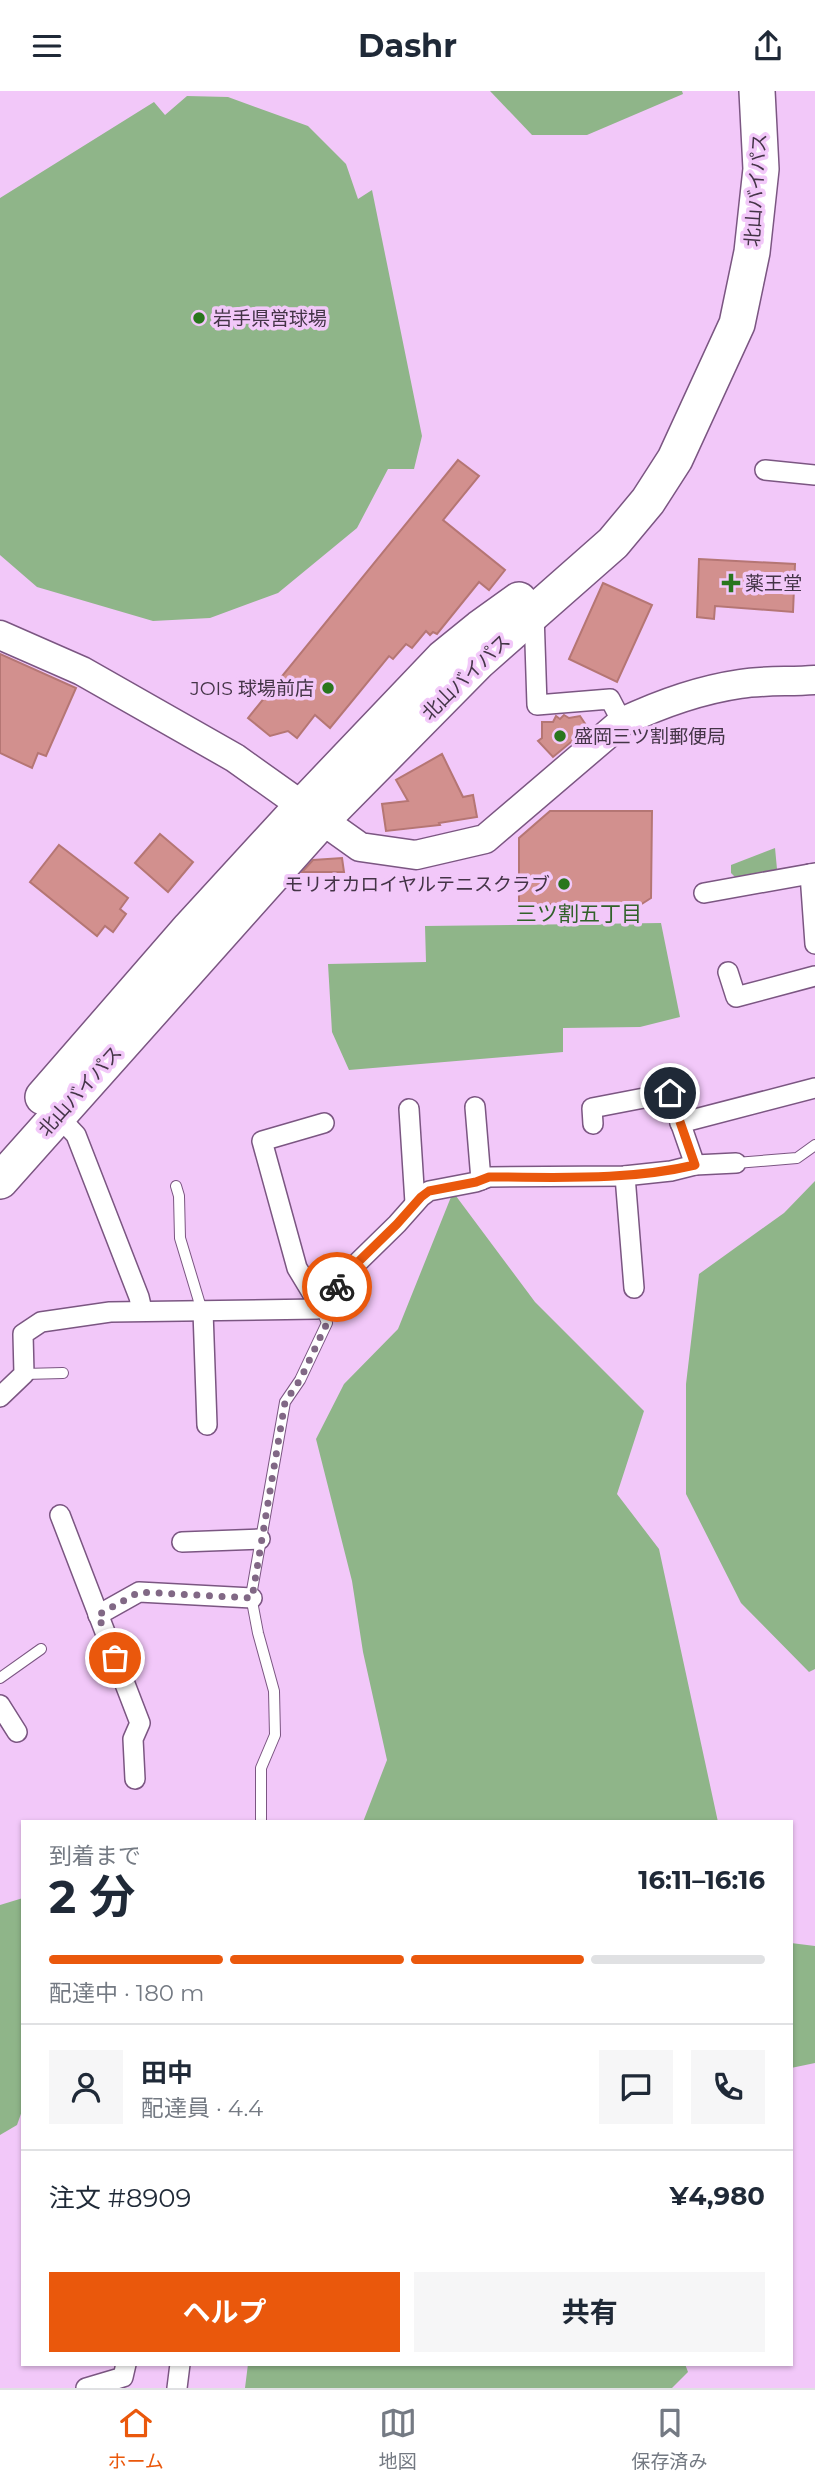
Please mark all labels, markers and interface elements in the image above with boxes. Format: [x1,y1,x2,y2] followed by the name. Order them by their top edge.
[358,26,457,65] text: Dashr
[28,27,66,65] icon: menu
[749,27,787,65] icon: share
[741,133,771,247] street label: 北山バイパス
[213,307,327,330] place label: 岩手県営球場
[191,310,207,326] marker: 岩手県営球場
[745,572,802,595] place label: 薬王堂
[723,575,739,591] marker: 薬王堂
[417,629,515,725] street label: 北山バイパス
[189,677,314,700] place label: JOIS 球場前店
[320,680,336,696] marker: JOIS 球場前店
[574,725,726,748] place label: 盛岡三ツ割郵便局
[552,728,568,744] marker: 盛岡三ツ割郵便局
[285,873,550,896] place label: モリオカロイヤルテニスクラブ
[556,876,572,892] marker: モリオカロイヤルテニスクラブ
[516,901,642,926] district label: 三ツ割五丁目
[33,1041,127,1141] street label: 北山バイパス
[640,1063,700,1123] pin
[651,1074,689,1112] icon: home
[302,1252,372,1322] courier
[318,1268,356,1306] icon: bike
[85,1628,145,1688] pin
[96,1639,134,1677] icon: bag
[49,1842,141,1870] text: 到着まで
[638,1864,765,1896] text: 16:11–16:16
[49,1868,135,1925] text: 2 分
[49,1979,204,2007] text: 配達中 · 180 m
[49,2050,123,2124] button: person
[599,2050,673,2124] button: chat
[691,2050,765,2124] button: phone
[141,2057,193,2089] text: 田中
[141,2094,263,2122] text: 配達員 · 4.4
[670,2180,765,2212] text: ¥4,980
[49,2182,191,2214] text: 注文 #8909
[49,2272,400,2352] button: ヘルプ
[414,2272,765,2352] button: 共有
[107,2404,164,2473] tab: ホーム
[379,2404,417,2473] tab: 地図
[632,2404,708,2473] tab: 保存済み

